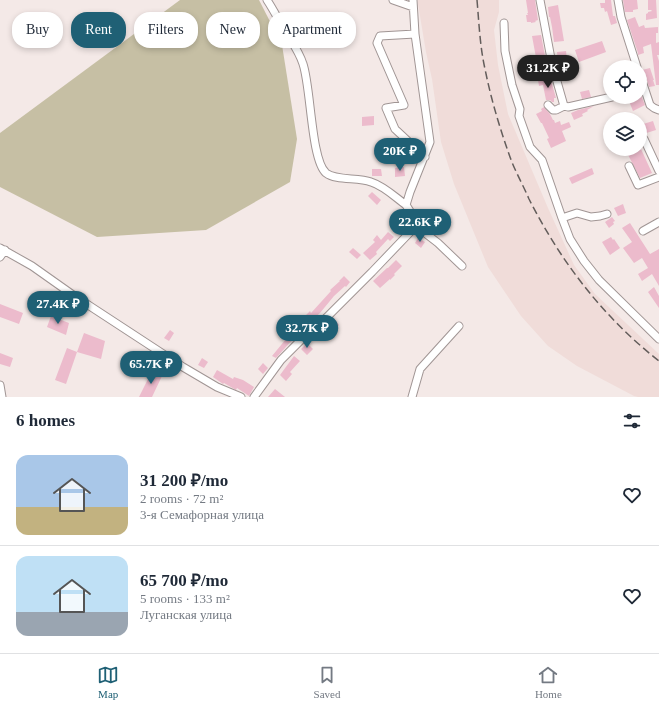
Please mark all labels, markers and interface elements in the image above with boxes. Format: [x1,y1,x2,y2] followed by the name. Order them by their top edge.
[12,12,63,48] chip: Buy
[71,12,126,48] chip: Rent
[134,12,198,48] chip: Filters
[206,12,260,48] chip: New
[268,12,356,48] chip: Apartment
[511,55,585,89] pin: 31.2K ₽
[526,60,570,75] text: 31.2K ₽
[603,60,647,156] map controls
[603,60,647,104] button: locate
[603,112,647,156] button: layers
[372,138,428,172] pin: 20K ₽
[383,143,417,158] text: 20K ₽
[383,209,457,243] pin: 22.6K ₽
[398,214,442,229] text: 22.6K ₽
[21,291,95,325] pin: 27.4K ₽
[36,296,80,311] text: 27.4K ₽
[270,315,344,349] pin: 32.7K ₽
[285,320,329,335] text: 32.7K ₽
[114,351,188,385] pin: 65.7K ₽
[129,356,173,371] text: 65.7K ₽
[621,410,643,432] icon: filters
[16,411,75,430] text: 6 homes
[48,471,96,519] icon: home
[140,471,228,490] text: 31 200 ₽/mo
[621,484,643,506] icon: heart
[140,491,223,506] text: 2 rooms · 72 m²
[140,507,264,522] text: 3-я Семафорная улица
[140,571,228,590] text: 65 700 ₽/mo
[48,572,96,620] icon: home
[621,585,643,607] icon: heart
[140,591,230,606] text: 5 rooms · 133 m²
[140,607,232,622] text: Луганская улица
[97,664,119,700] tab: Map
[314,664,341,700] tab: Saved
[535,664,562,700] tab: Home

